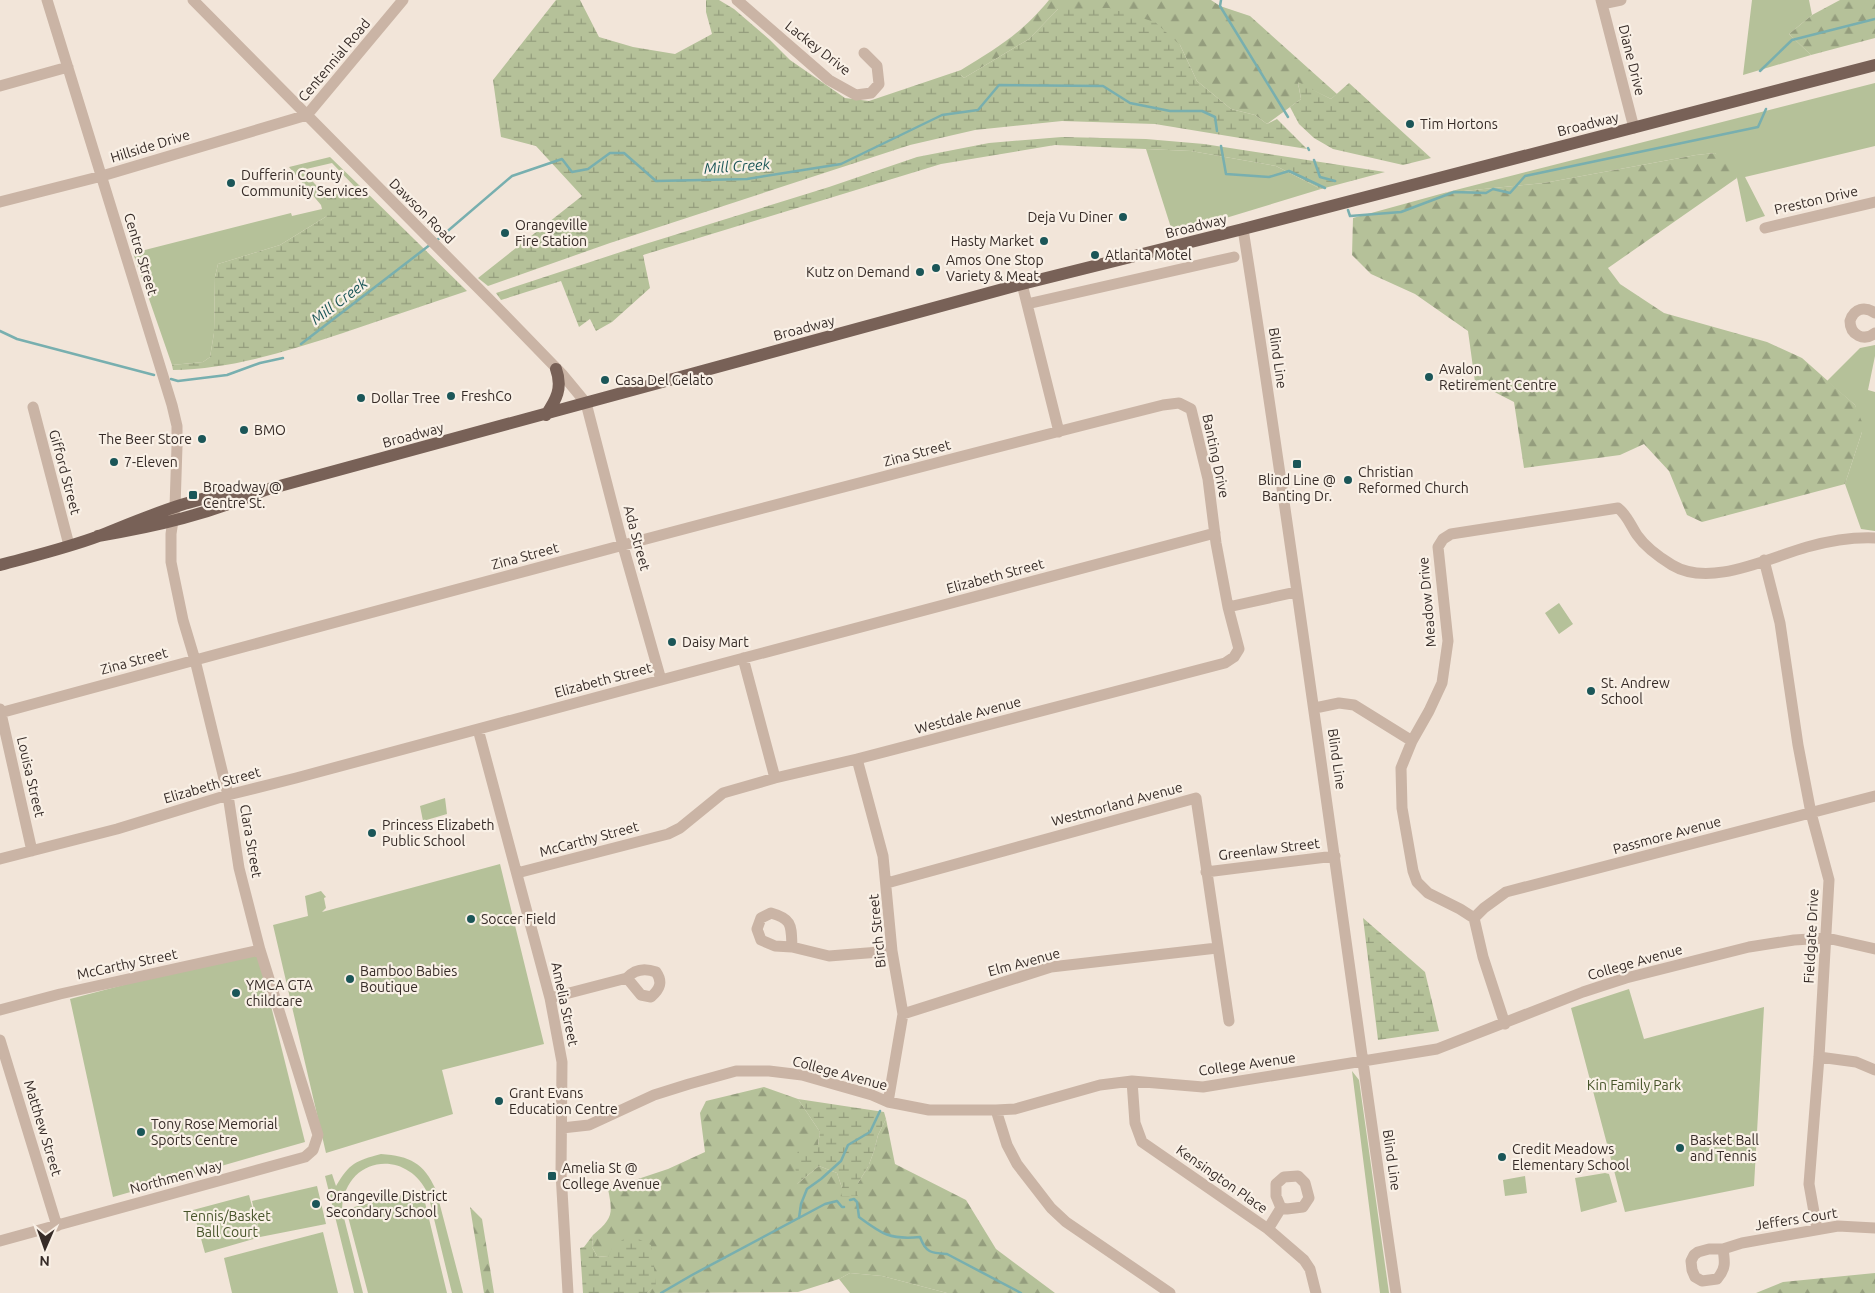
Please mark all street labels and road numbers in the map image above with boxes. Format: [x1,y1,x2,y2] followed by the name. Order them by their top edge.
[295,15,373,105] street label: Centennial Road
[782,18,854,78] street label: Lackey Drive
[1615,23,1649,97] street label: Diane Drive
[1556,109,1621,139] street label: Broadway
[108,126,192,166] street label: Hillside Drive
[386,175,458,247] street label: Dawson Road
[1773,183,1859,217] street label: Preston Drive
[121,211,161,298] street label: Centre Street
[1164,211,1229,241] street label: Broadway
[772,312,837,344] street label: Broadway
[1266,326,1290,390] street label: Blind Line
[1199,413,1233,499] street label: Banting Drive
[381,419,446,451] street label: Broadway
[46,428,84,517] street label: Gifford Street
[882,436,953,470] street label: Zina Street
[621,504,653,573] street label: Ada Street
[490,539,561,573] street label: Zina Street
[945,555,1046,597] street label: Elizabeth Street
[1415,556,1439,648] street label: Meadow Drive
[99,644,170,678] street label: Zina Street
[553,659,654,701] street label: Elizabeth Street
[913,693,1023,737] street label: Westdale Avenue
[1325,727,1349,791] street label: Blind Line
[14,735,48,819] street label: Louisa Street
[162,763,263,807] street label: Elizabeth Street
[1050,779,1184,829] street label: Westmorland Avenue
[237,803,265,879] street label: Clara Street
[1611,813,1723,857] street label: Passmore Avenue
[538,818,641,860] street label: McCarthy Street
[1217,835,1321,863] street label: Greenlaw Street
[1801,888,1821,984] street label: Fieldgate Drive
[865,893,889,969] street label: Birch Street
[1586,941,1684,983] street label: College Avenue
[75,945,179,982] street label: McCarthy Street
[986,945,1062,979] street label: Elm Avenue
[548,961,582,1048] street label: Amelia Street
[1197,1049,1297,1079] street label: College Avenue
[791,1053,889,1093] street label: College Avenue
[21,1078,65,1178] street label: Matthew Street
[1380,1128,1404,1192] street label: Blind Line
[1173,1141,1271,1217] street label: Kensington Place
[128,1157,224,1197] street label: Northmen Way
[1754,1205,1839,1233] street label: Jeffers Court

